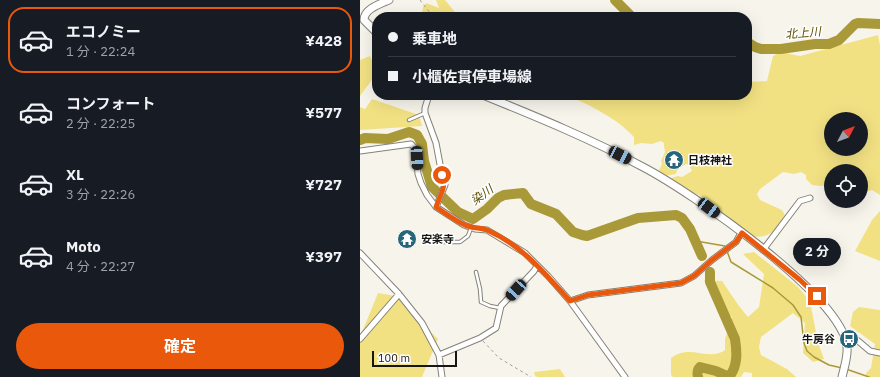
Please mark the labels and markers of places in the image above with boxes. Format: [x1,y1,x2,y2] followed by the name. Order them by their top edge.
[663,149,685,171] temple icon: 日枝神社
[688,153,732,167] place label: 日枝神社
[396,228,418,250] temple icon: 安楽寺
[421,232,454,246] place label: 安楽寺
[838,328,860,350] bus stop icon: 牛房谷
[802,332,835,346] place label: 牛房谷

